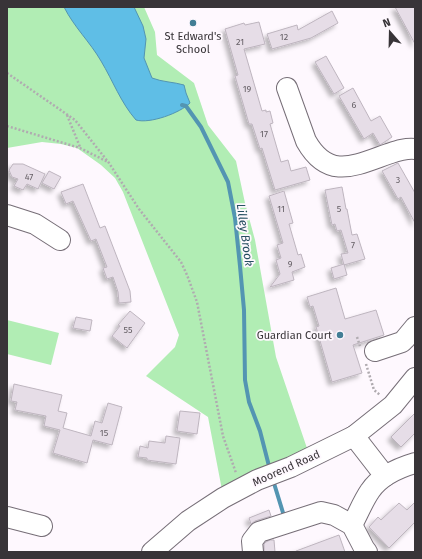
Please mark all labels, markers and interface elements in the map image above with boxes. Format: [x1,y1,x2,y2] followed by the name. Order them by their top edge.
[370,12,410,52] north arrow
[381,16,392,30] text: N
[188,18,198,28] marker: St Edward's School
[165,30,221,56] place label: St Edward's School
[280,32,288,42] house number: 12
[236,37,244,47] house number: 21
[243,84,252,94] house number: 19
[352,100,357,110] house number: 6
[260,129,268,139] house number: 17
[25,172,33,182] house number: 47
[396,175,400,185] house number: 3
[234,203,256,268] water label: Lilley Brook
[277,204,285,214] house number: 11
[337,204,342,214] house number: 5
[351,240,355,250] house number: 7
[288,259,293,269] house number: 9
[124,325,133,335] house number: 55
[257,329,332,342] place label: Guardian Court
[335,330,345,340] marker: Guardian Court
[100,428,109,438] house number: 15
[250,448,322,489] street label: Moorend Road

